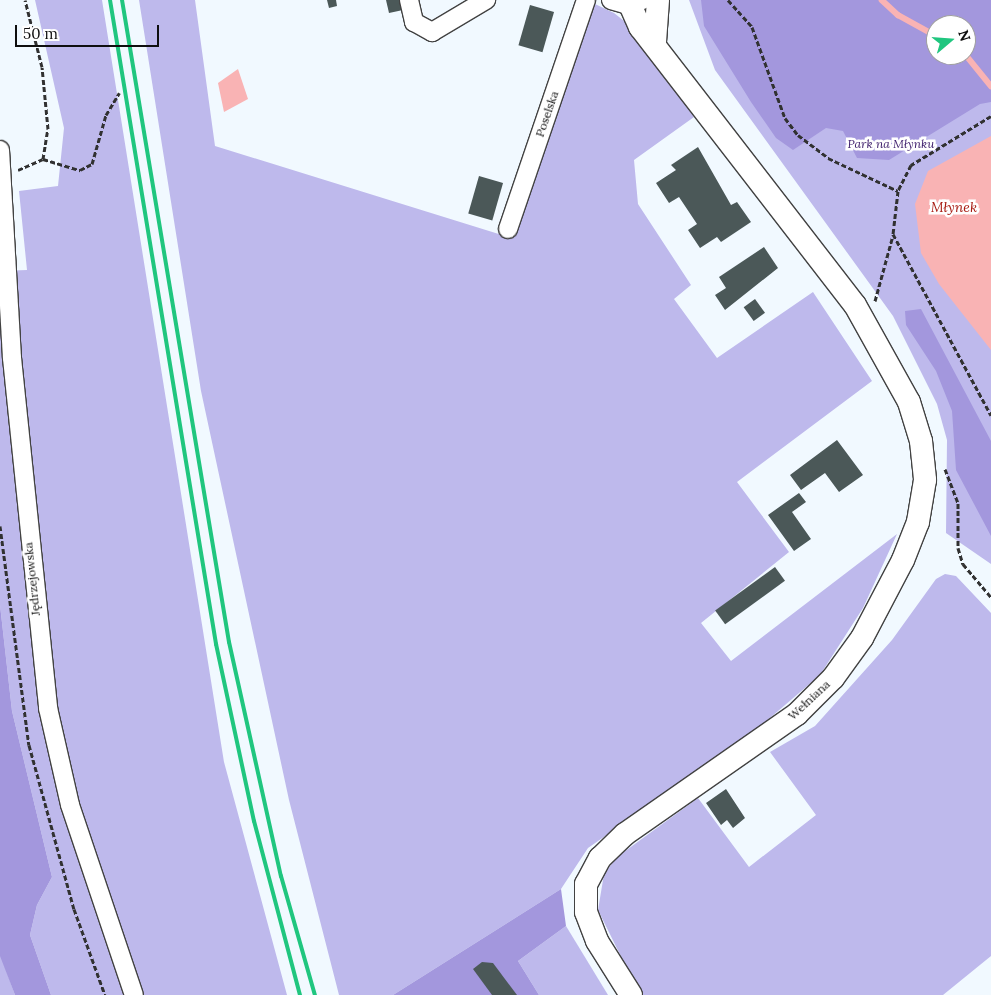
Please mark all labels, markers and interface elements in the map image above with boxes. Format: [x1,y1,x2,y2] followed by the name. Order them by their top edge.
[18,15,161,47] scale bar
[926,15,976,65] north arrow
[23,24,58,43] text: 50 m
[954,28,975,44] text: N
[532,89,562,139] street label: Poselska
[848,137,934,151] park label: Park na Młynku
[931,199,977,215] water label: Młynek
[21,542,43,616] street label: Jędrzejowska
[785,677,833,723] street label: Wełniana

